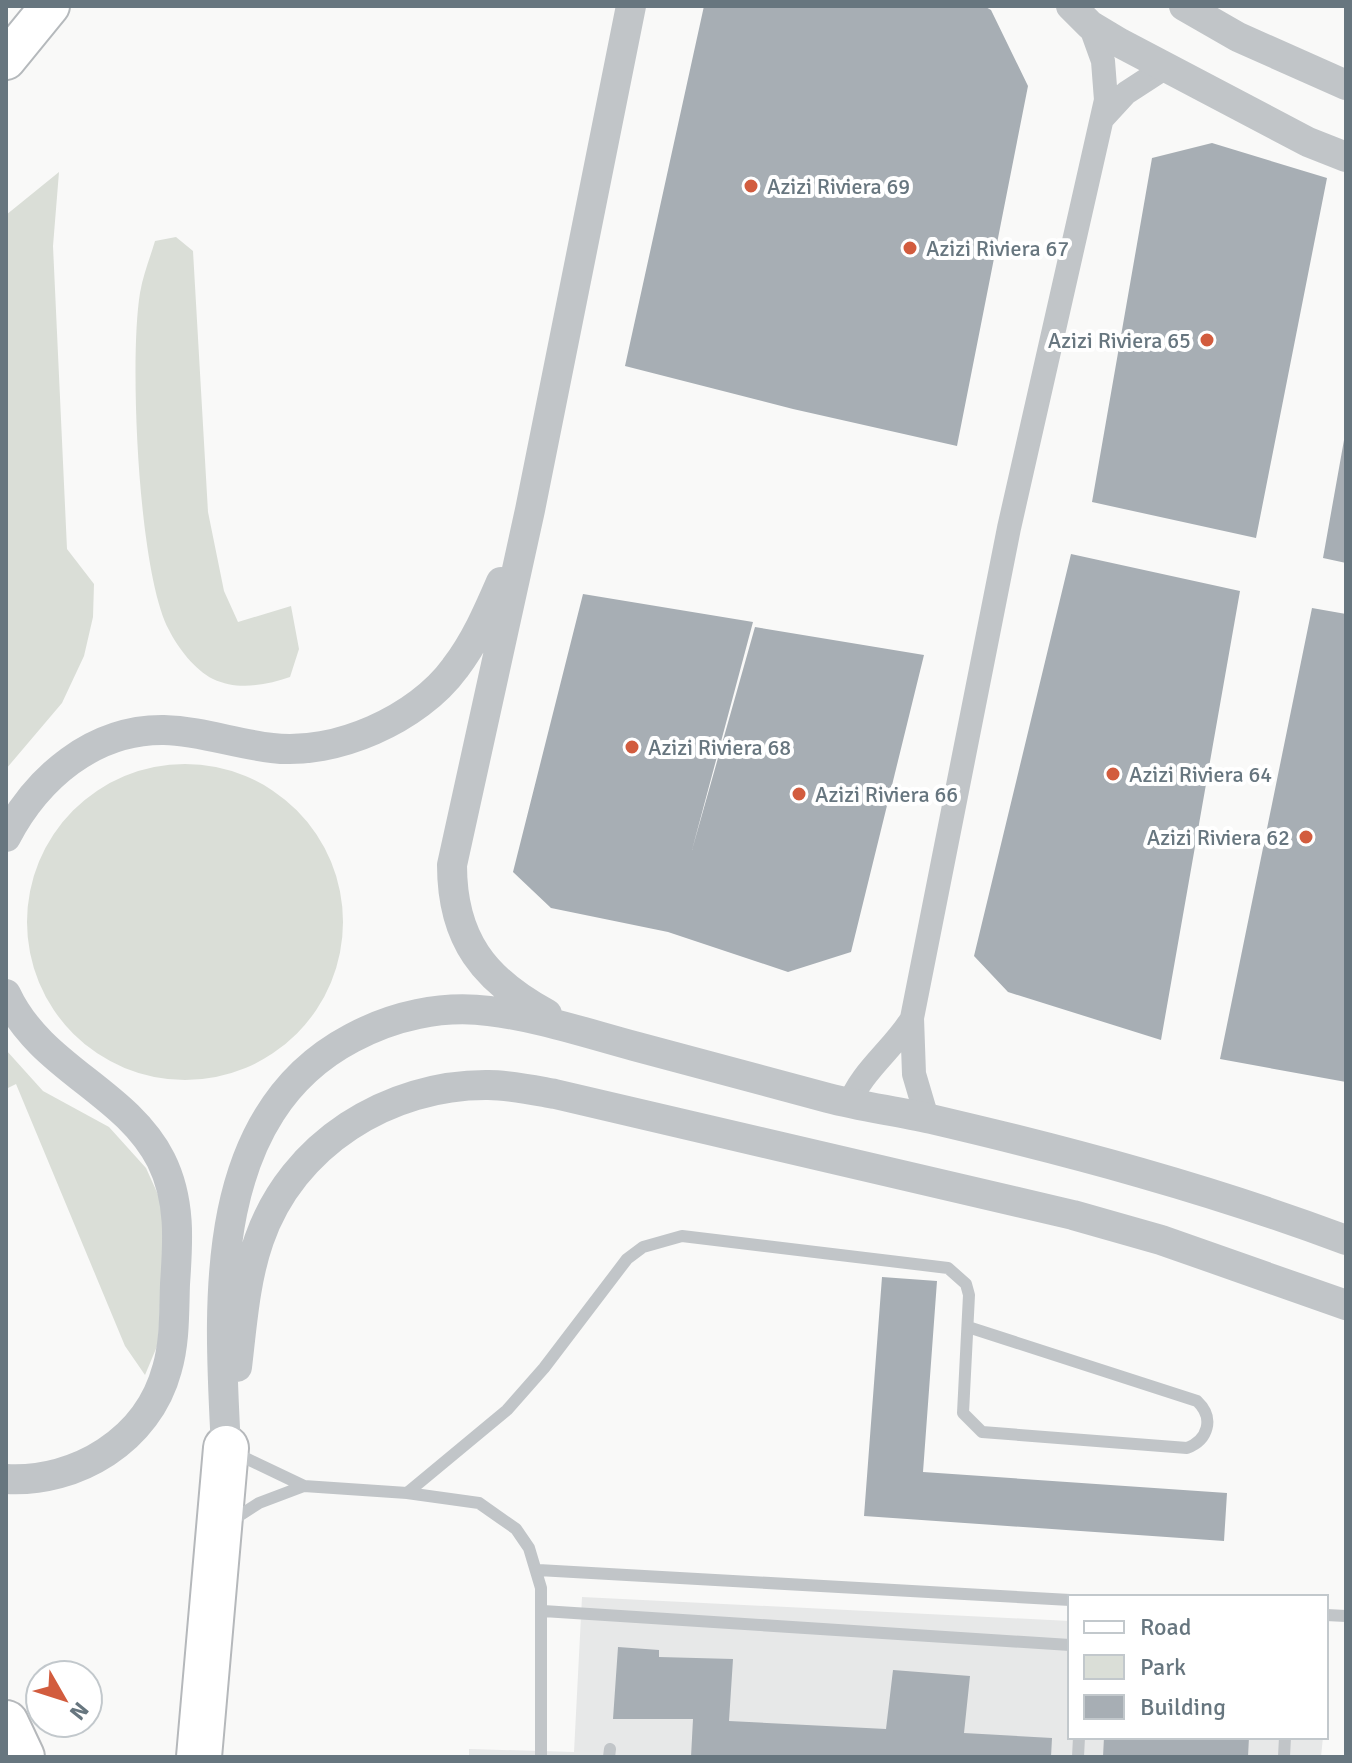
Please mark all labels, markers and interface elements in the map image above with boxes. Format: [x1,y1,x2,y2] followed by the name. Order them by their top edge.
[767,173,910,200] place label: Azizi Riviera 69
[742,177,760,195] marker: Azizi Riviera 69
[926,235,1069,262] place label: Azizi Riviera 67
[901,239,919,257] marker: Azizi Riviera 67
[1048,327,1191,354] place label: Azizi Riviera 65
[1198,331,1216,349] marker: Azizi Riviera 65
[648,734,791,761] place label: Azizi Riviera 68
[623,738,641,756] marker: Azizi Riviera 68
[1129,761,1272,788] place label: Azizi Riviera 64
[1104,765,1122,783] marker: Azizi Riviera 64
[815,781,958,808] place label: Azizi Riviera 66
[790,785,808,803] marker: Azizi Riviera 66
[1147,824,1290,851] place label: Azizi Riviera 62
[1297,828,1315,846] marker: Azizi Riviera 62
[1068,1595,1328,1739] legend
[1140,1612,1191,1642] text: Road
[1140,1652,1186,1682] text: Park
[24,1659,104,1739] north arrow
[1140,1692,1226,1722] text: Building
[64,1697,94,1726] text: N

